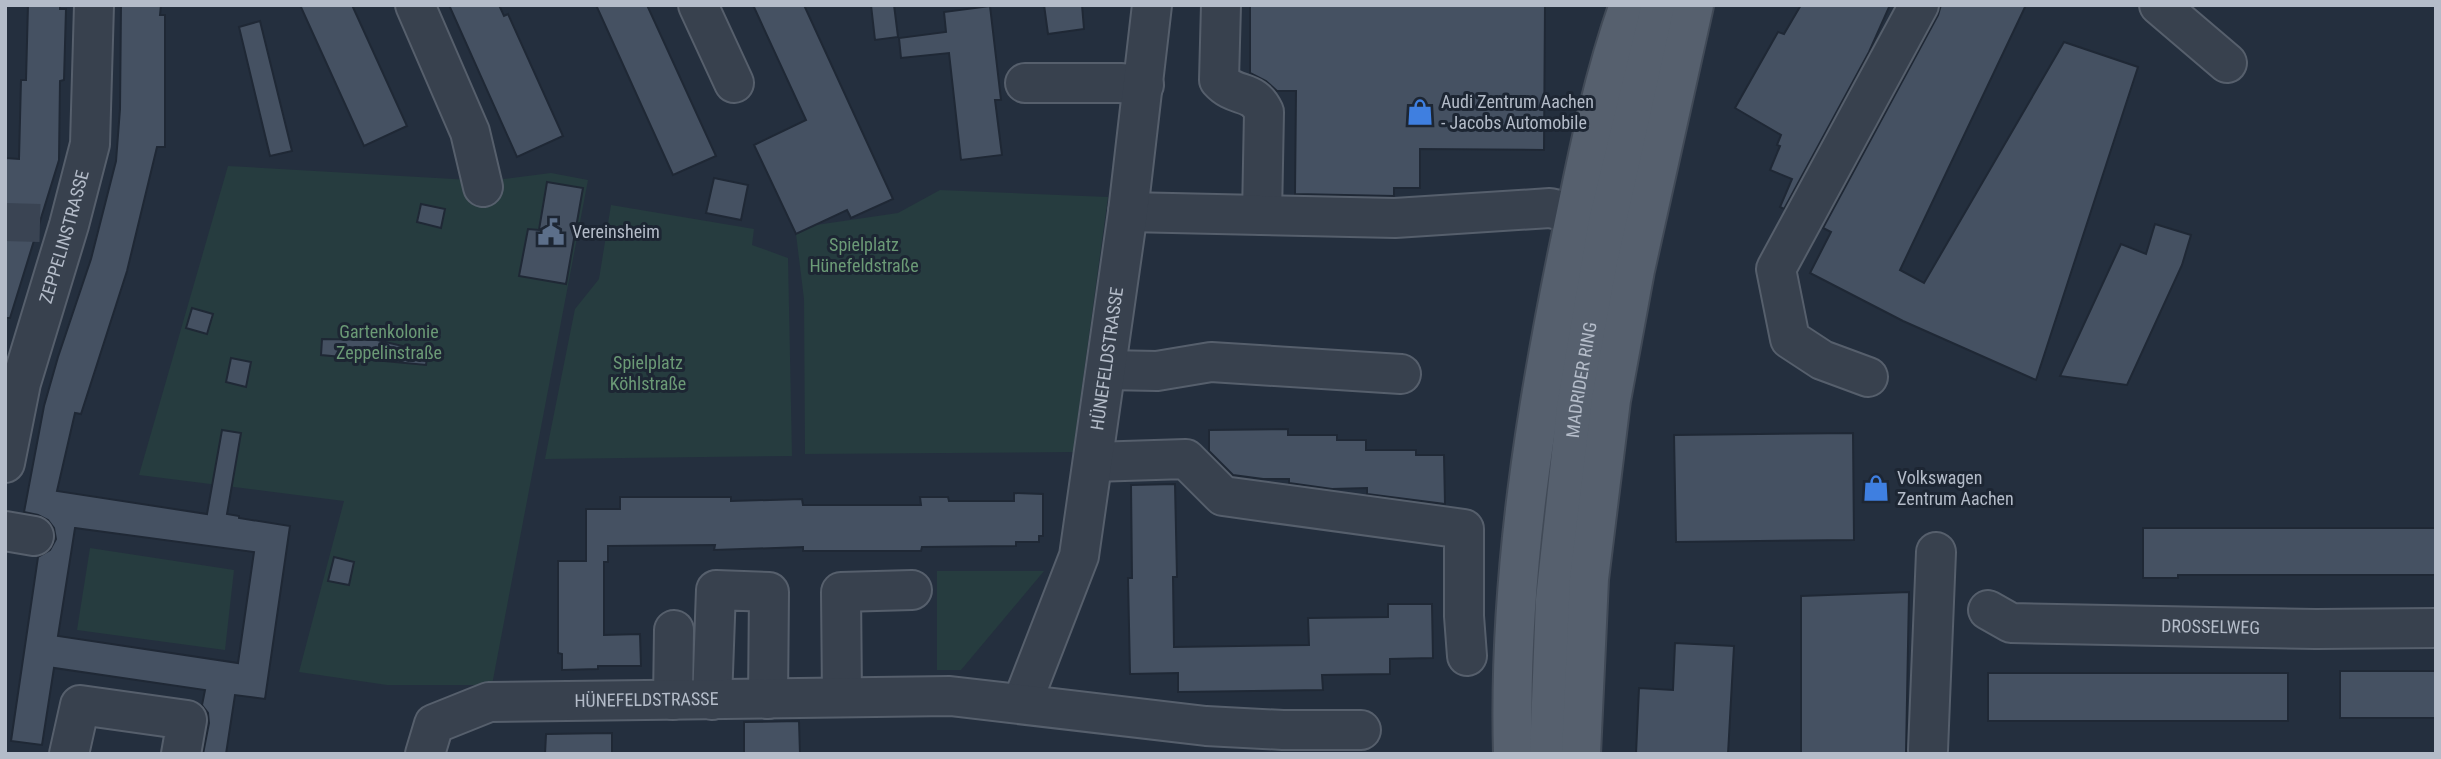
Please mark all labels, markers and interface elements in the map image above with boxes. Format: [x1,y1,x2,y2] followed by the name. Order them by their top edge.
[1441,91,1594,133] place label: Audi Zentrum Aachen - Jacobs Automobile
[1405,97,1435,127] shop icon: Audi Zentrum Aachen - Jacobs Automobile
[35,168,93,306] street label: ZEPPELINSTRASSE
[536,217,566,247] public building icon: Vereinsheim
[572,221,660,242] place label: Vereinsheim
[809,234,919,276] park label: Spielplatz Hünefeldstraße
[1086,286,1127,431] street label: HÜNEFELDSTRASSE
[1562,320,1601,439] street label: MADRIDER RING
[336,321,442,363] park label: Gartenkolonie Zeppelinstraße
[610,352,686,394] park label: Spielplatz Köhlstraße
[1897,467,2014,509] place label: Volkswagen Zentrum Aachen
[1861,473,1891,503] shop icon: Volkswagen Zentrum Aachen
[2161,615,2260,638] street label: DROSSELWEG
[574,688,719,711] street label: HÜNEFELDSTRASSE

